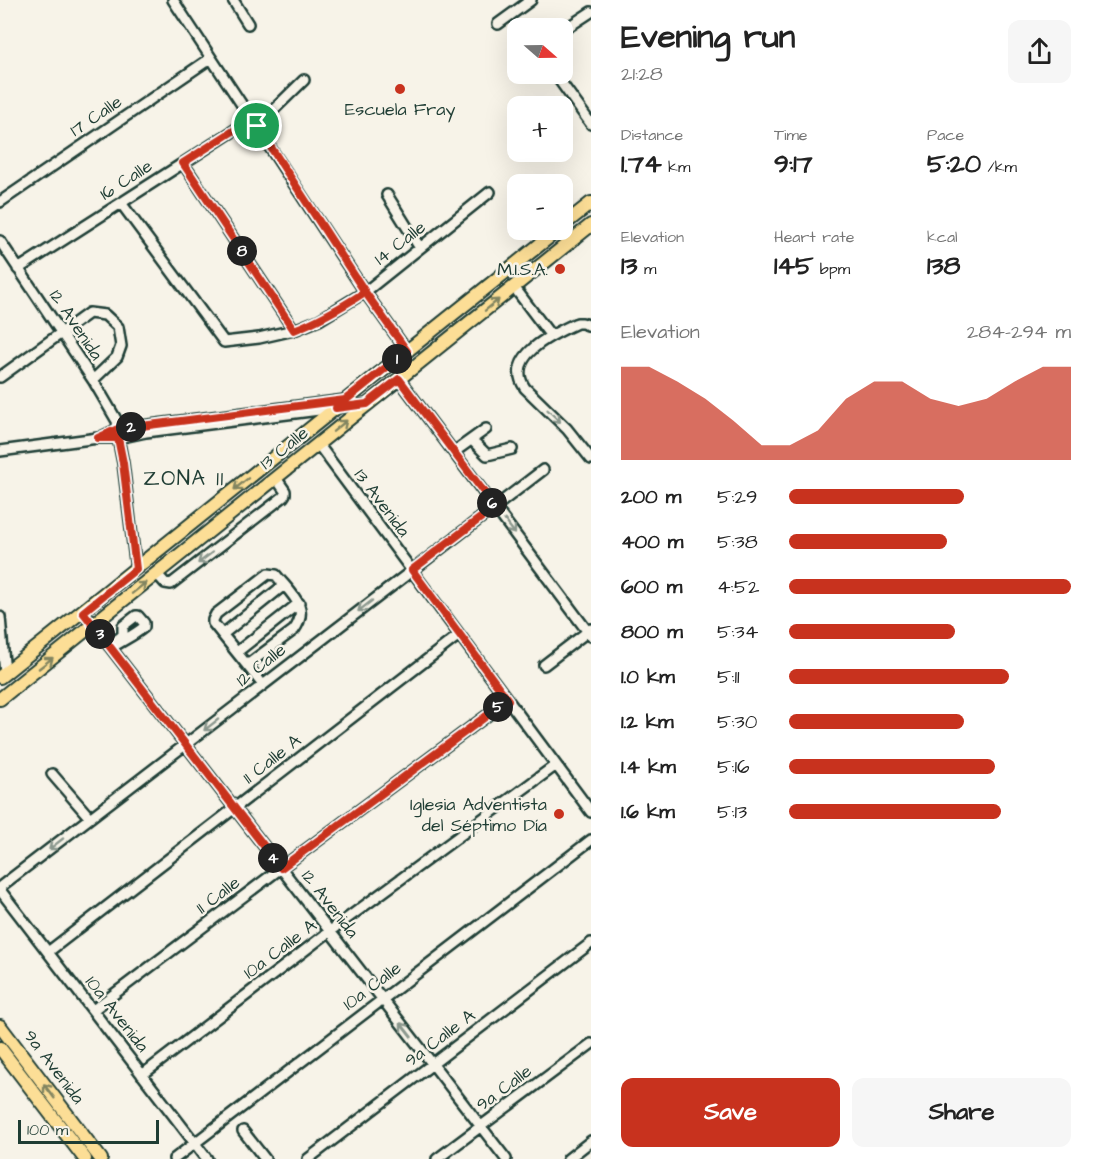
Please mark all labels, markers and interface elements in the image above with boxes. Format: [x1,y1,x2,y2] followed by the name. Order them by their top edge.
[621,14,795,60] text: Evening run
[507,18,573,84] north arrow
[507,18,573,240] map controls
[1008,20,1071,83] button: share
[621,60,663,88] text: 21:28
[393,82,407,96] marker: Escuela Fray
[65,89,127,143] street label: 17 Calle
[507,96,573,162] button: +
[345,97,455,123] place label: Escuela Fray
[231,100,282,151] pin
[240,109,273,142] icon: arrive
[621,124,683,146] text: Distance
[774,124,808,146] text: Time
[927,124,964,146] text: Pace
[621,146,662,182] text: 1.74
[774,146,812,182] text: 9:17
[927,146,981,182] text: 5:20
[95,154,157,206] street label: 16 Calle
[662,156,690,178] text: km
[981,156,1017,178] text: /km
[507,174,573,240] button: −
[369,215,431,271] street label: 14 Calle
[621,226,684,248] text: Elevation
[774,226,854,248] text: Heart rate
[927,226,958,248] text: kcal
[227,236,257,266] pin: 8
[237,240,247,262] text: 8
[621,248,638,284] text: 13
[774,248,813,284] text: 145
[927,248,960,284] text: 138
[497,257,548,282] place label: M.I.S.A.
[638,258,656,280] text: m
[813,258,850,280] text: bpm
[553,262,567,276] marker: M.I.S.A.
[43,285,109,365] street label: 12 Avenida
[484,298,500,311] one-way arrow
[621,318,700,346] text: Elevation
[967,318,1071,346] text: 284–294 m
[382,344,412,374] pin: 1
[396,348,398,370] text: 1
[546,409,561,423] one-way arrow
[116,412,146,442] pin: 2
[126,416,136,438] text: 2
[332,420,348,433] one-way arrow
[254,421,314,475] street label: 13 Calle
[143,464,225,493] district label: ZONA 11
[348,464,416,542] street label: 13 Avenida
[234,477,250,490] one-way arrow
[621,483,681,511] text: 200 m
[717,483,757,511] text: 5:29
[477,488,507,518] pin: 6
[487,492,497,514] text: 6
[503,519,516,535] one-way arrow
[621,528,683,556] text: 400 m
[717,528,758,556] text: 5:38
[197,551,213,564] one-way arrow
[621,573,682,601] text: 600 m
[717,573,760,601] text: 4:52
[131,582,147,595] one-way arrow
[358,600,374,613] one-way arrow
[621,618,683,646] text: 800 m
[717,618,758,646] text: 5:34
[85,619,115,649] pin: 3
[96,623,104,645] text: 3
[231,637,291,692] street label: 12 Calle
[38,656,54,669] one-way arrow
[621,663,675,691] text: 1.0 km
[717,663,740,691] text: 5:11
[483,692,513,722] pin: 5
[492,696,504,718] text: 5
[621,708,674,736] text: 1.2 km
[717,708,757,736] text: 5:30
[203,718,219,731] one-way arrow
[238,728,307,790] street label: 11 Calle A
[621,753,676,781] text: 1.4 km
[717,753,750,781] text: 5:16
[410,792,547,838] place label: Iglesia Adventista del Séptimo Día
[621,798,675,826] text: 1.6 km
[717,798,747,826] text: 5:13
[552,807,566,821] marker: Iglesia Adventista del Séptimo Día
[49,837,65,850] one-way arrow
[258,843,288,873] pin: 4
[268,847,278,869] text: 4
[295,865,365,943] street label: 12 Avenida
[191,870,245,920] street label: 11 Calle
[238,913,322,985] street label: 10a Calle A
[338,956,407,1016] street label: 10a Calle
[79,971,155,1057] street label: 10a Avenida
[399,1003,481,1073] street label: 9a Calle A
[400,1022,413,1038] one-way arrow
[18,1025,90,1109] street label: 9a Avenida
[471,1059,537,1117] street label: 9a Calle
[621,1078,840,1147] button: Save
[852,1078,1071,1147] button: Share
[43,1083,56,1099] one-way arrow
[18,1117,159,1144] scale bar
[27,1119,68,1141] text: 100 m

